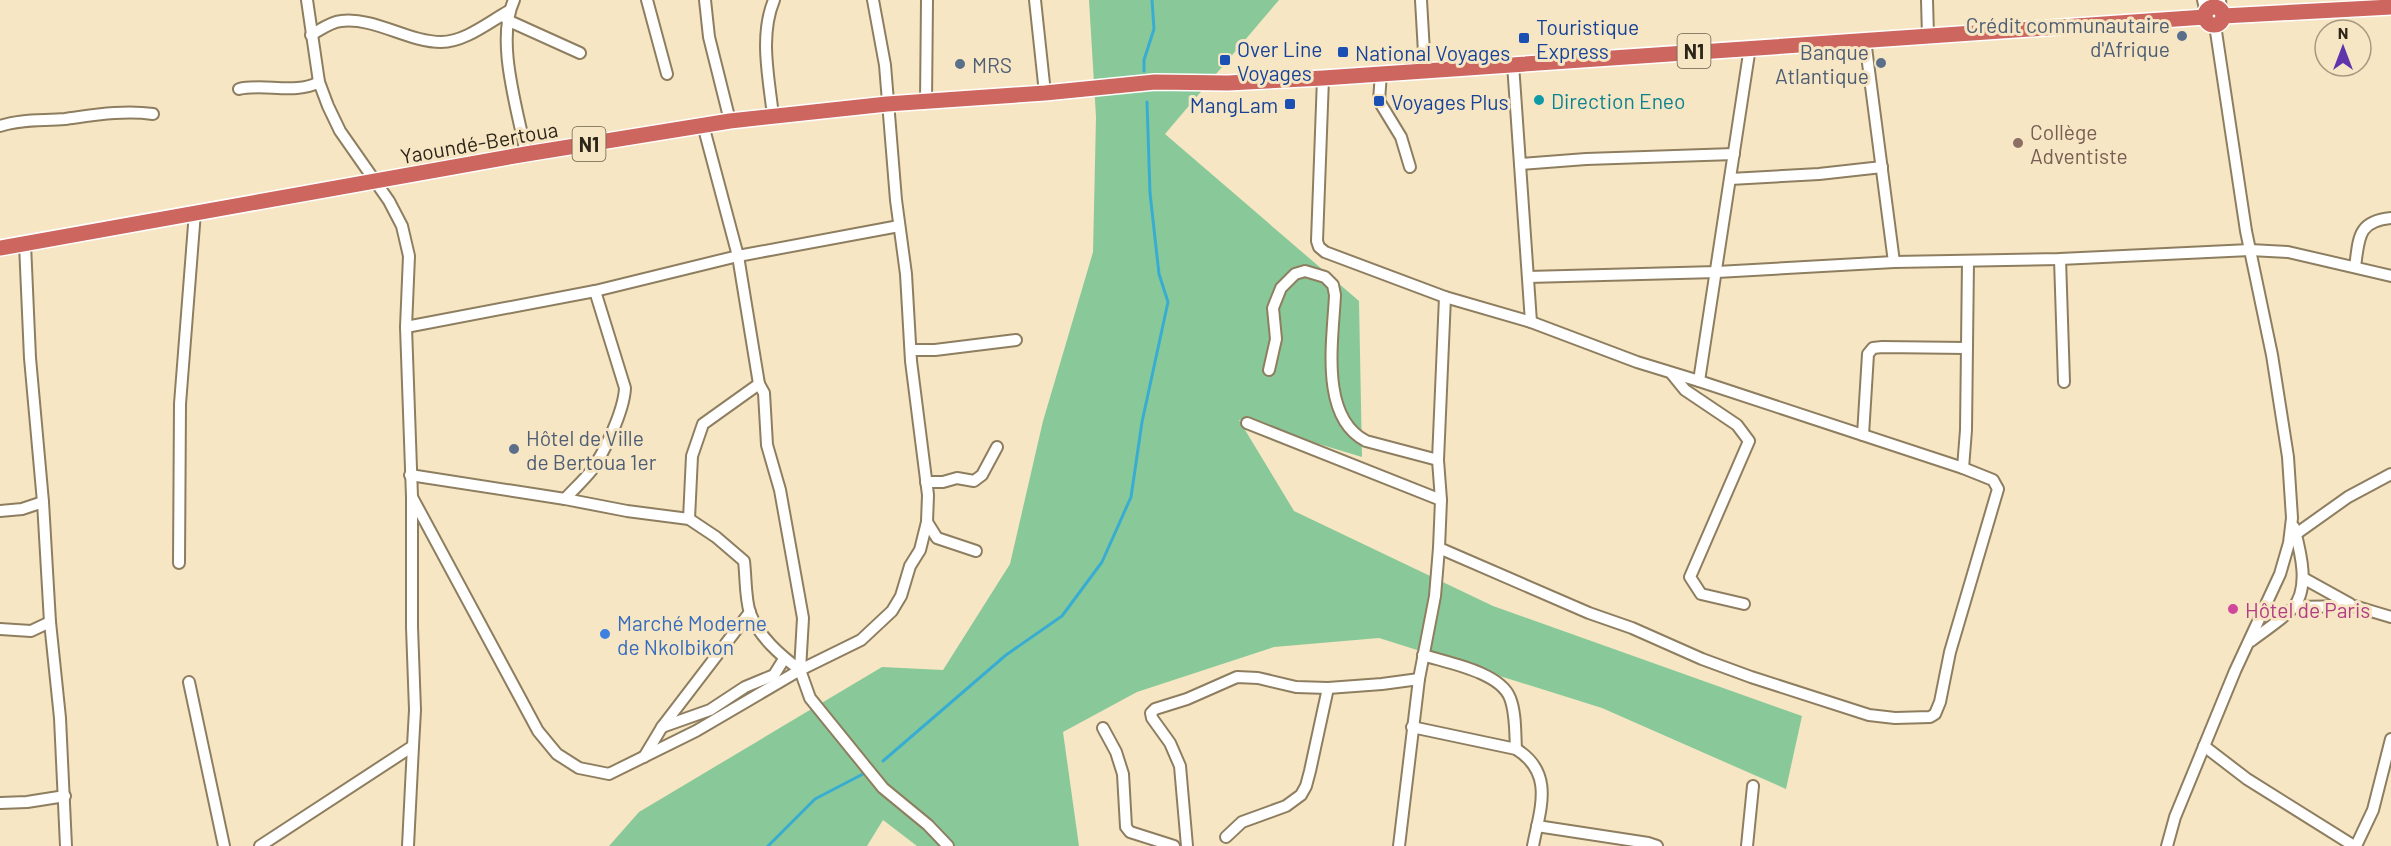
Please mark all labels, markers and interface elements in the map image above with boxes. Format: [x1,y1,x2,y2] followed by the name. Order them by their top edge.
[1966,12,2170,61] place label: Crédit communautaire d'Afrique
[1536,14,1639,63] place label: Touristique Express
[2313,18,2373,78] north arrow
[2338,23,2348,42] text: N
[2175,29,2189,43] marker: Crédit communautaire d'Afrique
[1517,31,1531,45] marker: Touristique Express
[1678,34,1710,68] road number: N1
[1237,36,1322,85] place label: Over Line Voyages
[1775,39,1869,88] place label: Banque Atlantique
[1355,40,1510,65] place label: National Voyages
[1336,45,1350,59] marker: National Voyages
[972,52,1012,77] place label: MRS
[1218,53,1232,67] marker: Over Line Voyages
[1874,56,1888,70] marker: Banque Atlantique
[953,57,967,71] marker: MRS
[1551,88,1685,113] place label: Direction Eneo
[1391,89,1509,114] place label: Voyages Plus
[1190,92,1278,117] place label: MangLam
[1532,93,1546,107] marker: Direction Eneo
[1372,94,1386,108] marker: Voyages Plus
[1283,97,1297,111] marker: MangLam
[398,116,560,168] street label: Yaoundé-Bertoua
[2030,119,2128,168] place label: Collège Adventiste
[572,127,606,161] road number: N1
[2011,136,2025,150] marker: Collège Adventiste
[526,425,657,474] place label: Hôtel de Ville de Bertoua 1er
[507,442,521,456] marker: Hôtel de Ville de Bertoua 1er
[2245,597,2370,622] place label: Hôtel de Paris
[2226,602,2240,616] marker: Hôtel de Paris
[617,610,767,659] place label: Marché Moderne de Nkolbikon
[598,627,612,641] marker: Marché Moderne de Nkolbikon

